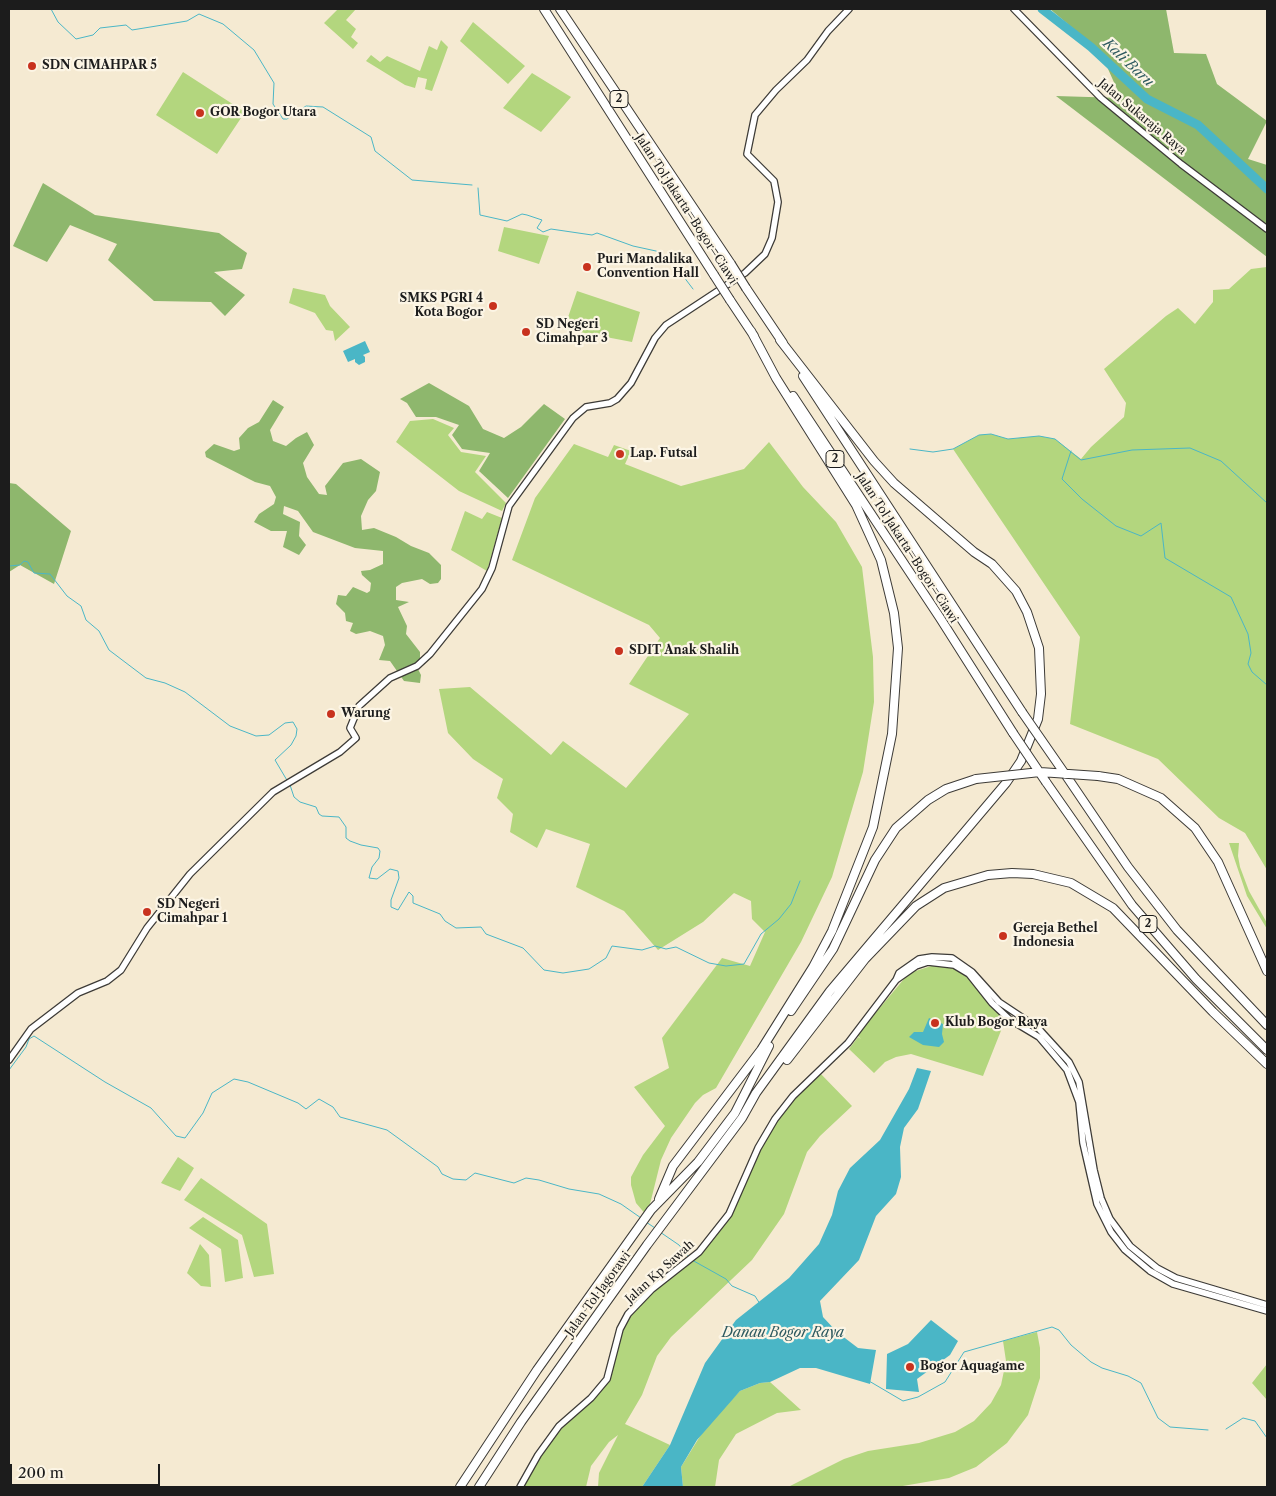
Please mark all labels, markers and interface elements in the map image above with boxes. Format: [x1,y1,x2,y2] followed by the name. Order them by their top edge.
[1099,35,1157,91] water label: Kali Baru
[42,59,157,73] place label: SDN CIMAHPAR 5
[26,60,38,72] marker: SDN CIMAHPAR 5
[1095,76,1189,158] street label: Jalan Sukaraja Raya
[610,90,628,108] road number: 2
[210,106,316,120] place label: GOR Bogor Utara
[194,107,206,119] marker: GOR Bogor Utara
[632,131,740,287] street label: Jalan Tol Jakarta–Bogor–Ciawi
[597,253,699,281] place label: Puri Mandalika Convention Hall
[581,261,593,273] marker: Puri Mandalika Convention Hall
[400,292,483,320] place label: SMKS PGRI 4 Kota Bogor
[487,300,499,312] marker: SMKS PGRI 4 Kota Bogor
[536,318,608,346] place label: SD Negeri Cimahpar 3
[520,326,532,338] marker: SD Negeri Cimahpar 3
[630,447,697,461] place label: Lap. Futsal
[614,448,626,460] marker: Lap. Futsal
[826,450,844,468] road number: 2
[853,470,961,626] street label: Jalan Tol Jakarta–Bogor–Ciawi
[629,644,739,658] place label: SDIT Anak Shalih
[613,645,625,657] marker: SDIT Anak Shalih
[341,707,390,721] place label: Warung
[325,708,337,720] marker: Warung
[157,898,227,926] place label: SD Negeri Cimahpar 1
[141,906,153,918] marker: SD Negeri Cimahpar 1
[1139,916,1157,932] road number: 2
[1013,922,1098,950] place label: Gereja Bethel Indonesia
[997,930,1009,942] marker: Gereja Bethel Indonesia
[945,1016,1048,1030] place label: Klub Bogor Raya
[929,1017,941,1029] marker: Klub Bogor Raya
[623,1237,697,1307] street label: Jalan Kp Sawah
[562,1249,634,1339] street label: Jalan Tol Jagorawi
[722,1325,844,1341] water label: Danau Bogor Raya
[920,1360,1025,1374] place label: Bogor Aquagame
[904,1361,916,1373] marker: Bogor Aquagame
[12,1454,162,1486] scale bar
[18,1463,64,1482] text: 200 m

